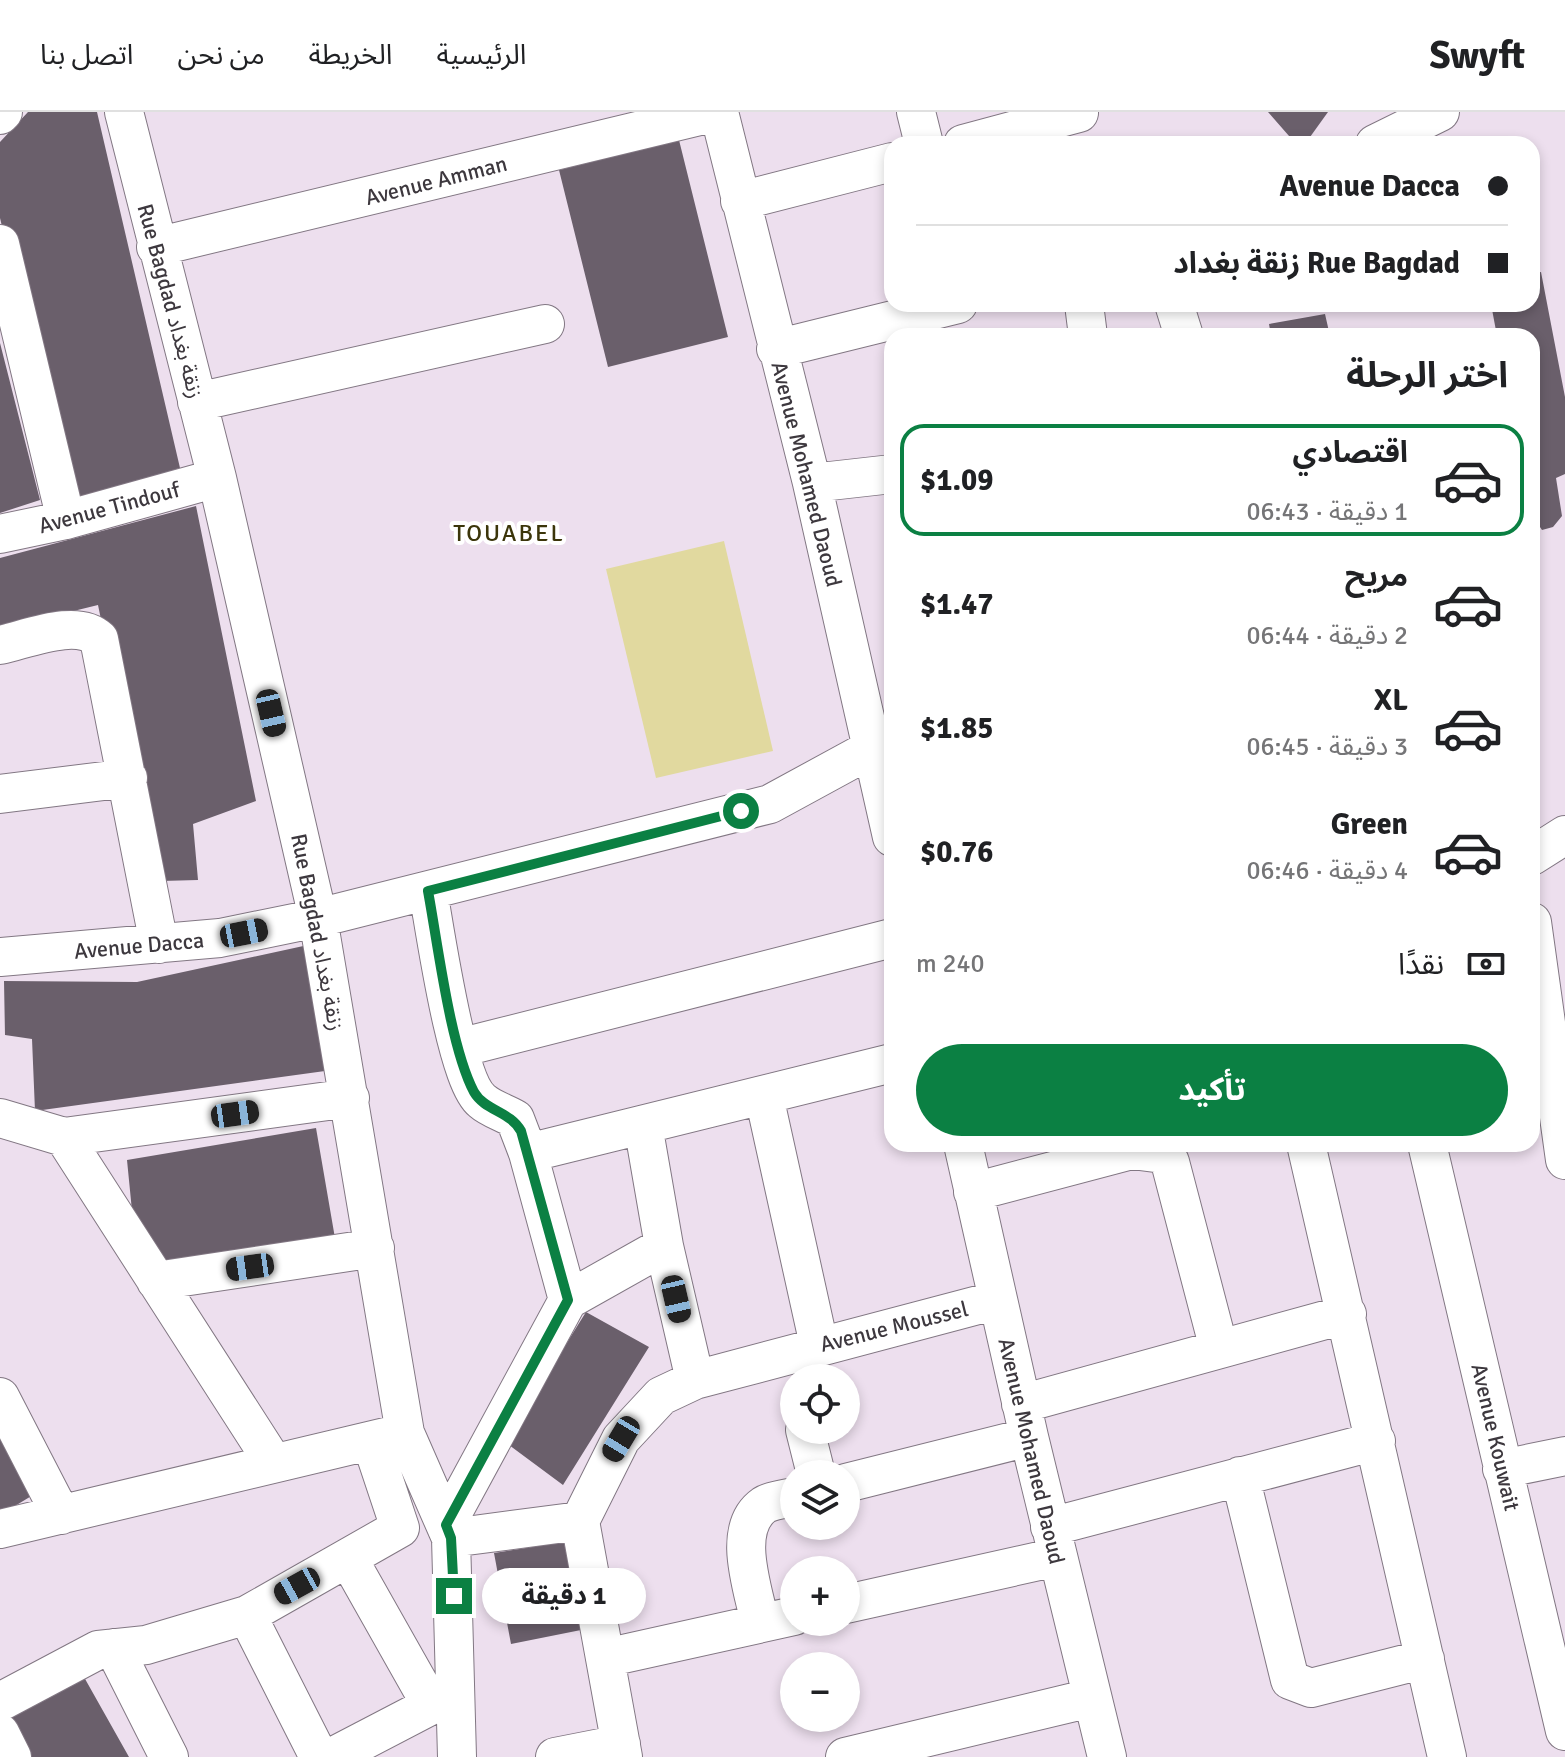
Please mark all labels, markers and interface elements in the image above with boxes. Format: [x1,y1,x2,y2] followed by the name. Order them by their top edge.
[1429,32,1525,79] text: Swyft
[40,38,134,72] text: اتصل بنا
[178,38,265,72] text: من نحن
[309,38,393,72] text: الخريطة
[437,38,527,72] text: الرئيسية
[362,150,510,211] street label: Avenue Amman
[1280,168,1460,205] text: Avenue Dacca
[132,201,209,401] street label: Rue Bagdad زنقة بغداد
[1173,245,1460,282] text: Rue Bagdad زنقة بغداد
[1346,353,1508,398] text: اختر الرحلة
[765,359,848,590] street label: Avenue Mohamed Daoud
[1293,434,1408,471] text: اقتصادي
[1432,444,1504,516] icon: car
[920,462,993,499] text: $1.09
[36,475,184,539] street label: Avenue Tindouf
[1246,496,1408,528] text: 1 دقيقة · 06:43
[453,518,565,548] district label: TOUABEL
[1345,558,1408,595] text: مريح
[1432,568,1504,640] icon: car
[920,586,993,623] text: $1.47
[1246,620,1408,652] text: 2 دقيقة · 06:44
[1374,682,1408,719] text: XL
[254,687,288,739] car
[1432,692,1504,764] icon: car
[920,710,993,747] text: $1.85
[1246,731,1408,763] text: 3 دقيقة · 06:45
[723,793,759,829] route start
[1331,806,1408,843] text: Green
[1432,816,1504,888] icon: car
[285,831,350,1033] street label: Rue Bagdad زنقة بغداد
[920,834,993,871] text: $0.76
[1246,855,1408,887] text: 4 دقيقة · 06:46
[218,917,270,949] car
[73,926,205,965] street label: Avenue Dacca
[1464,942,1508,986] icon: cash
[1398,946,1444,983] text: نقدًا
[916,948,985,980] text: 240 m
[916,1044,1508,1136] button: تأكيد
[210,1099,260,1129] car
[225,1252,275,1282] car
[659,1273,693,1325] car
[817,1295,971,1358] street label: Avenue Moussel
[992,1335,1071,1567] street label: Avenue Mohamed Daoud
[1465,1361,1526,1514] street label: Avenue Kouwait
[780,1364,860,1732] map controls
[780,1364,860,1444] button: locate
[598,1412,644,1466] car
[780,1460,860,1540] button: layers
[780,1556,860,1636] button: +
[270,1564,324,1608] car
[482,1568,646,1624] callout: 1 دقيقة
[436,1578,472,1614] route end
[521,1580,607,1612] text: 1 دقيقة
[780,1652,860,1732] button: −

